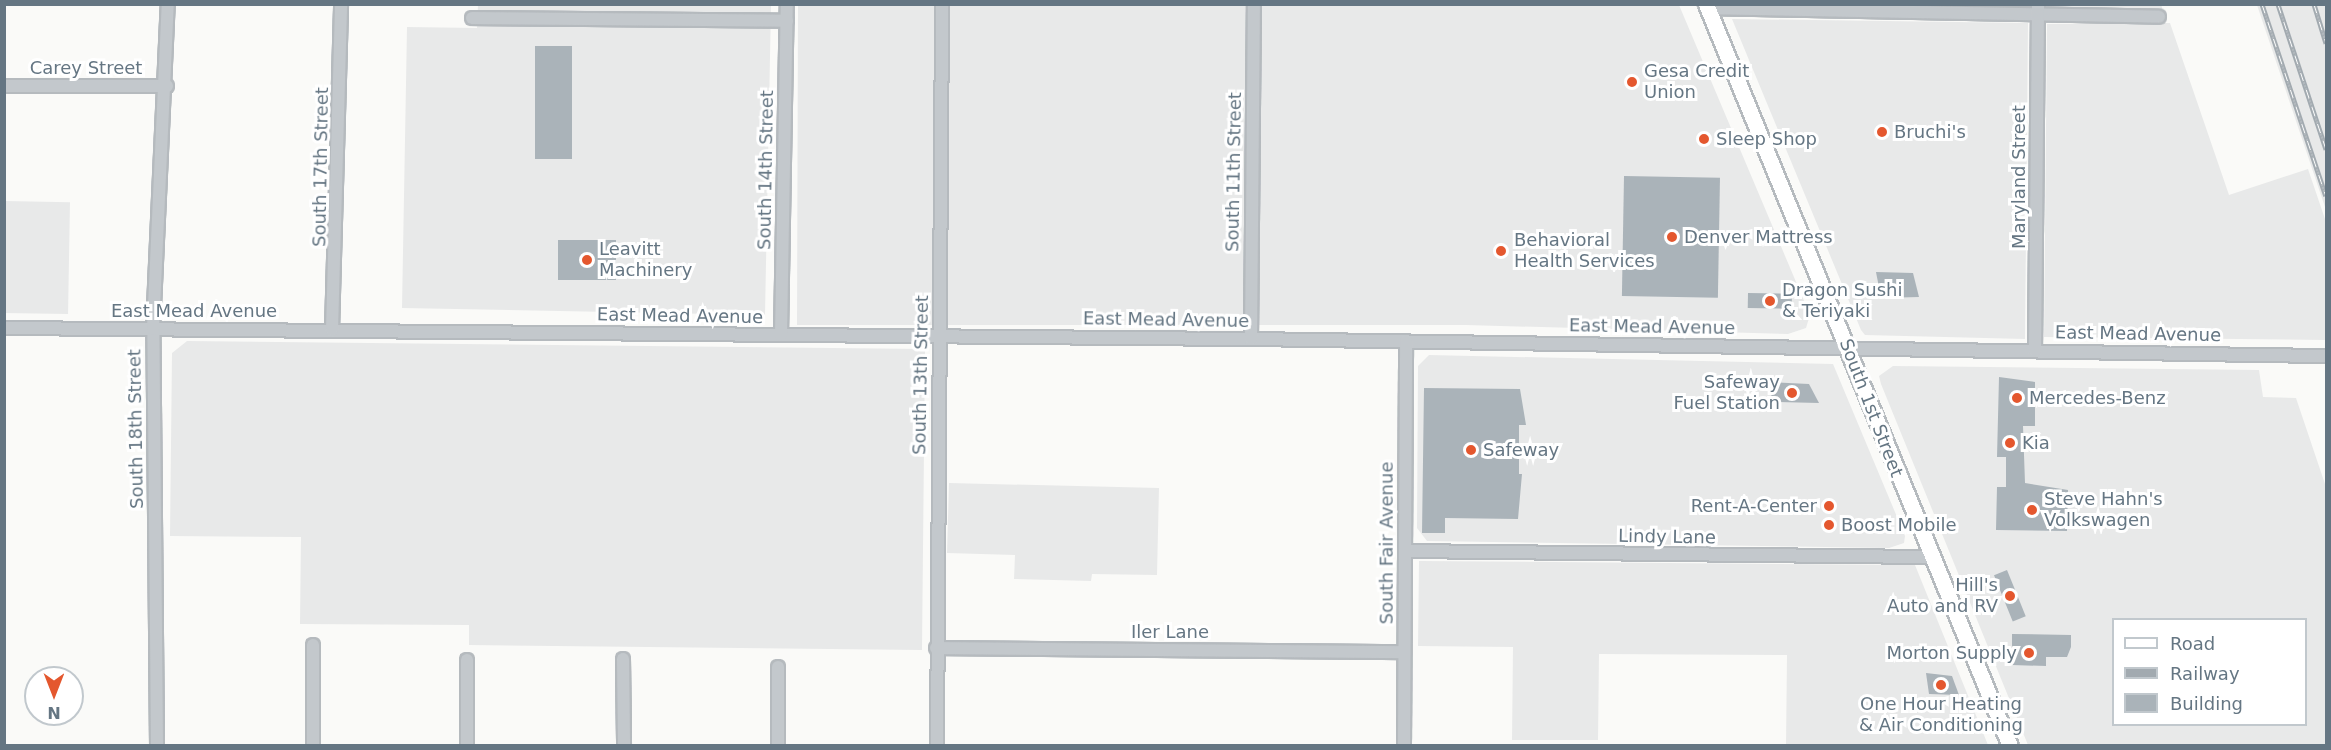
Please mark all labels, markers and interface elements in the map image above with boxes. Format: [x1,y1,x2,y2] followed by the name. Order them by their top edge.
[30,57,142,79] street label: Carey Street
[1644,61,1749,104] place label: Gesa Credit Union
[1625,75,1639,89] marker: Gesa Credit Union
[309,87,333,247] street label: South 17th Street
[754,90,778,250] street label: South 14th Street
[1222,92,1246,252] street label: South 11th Street
[2008,105,2030,249] street label: Maryland Street
[1894,121,1966,143] place label: Bruchi's
[1875,125,1889,139] marker: Bruchi's
[1716,128,1817,150] place label: Sleep Shop
[1697,132,1711,146] marker: Sleep Shop
[1684,226,1833,248] place label: Denver Mattress
[1514,230,1655,272] place label: Behavioral Health Services
[1665,230,1679,244] marker: Denver Mattress
[599,239,692,282] place label: Leavitt Machinery
[1492,242,1510,260] marker: Behavioral Health Services
[580,253,594,267] marker: Leavitt Machinery
[1782,280,1902,322] place label: Dragon Sushi & Teriyaki
[1763,294,1777,308] marker: Dragon Sushi & Teriyaki
[909,295,933,455] street label: South 13th Street
[111,300,277,322] street label: East Mead Avenue
[597,304,763,328] street label: East Mead Avenue
[1083,308,1249,332] street label: East Mead Avenue
[1569,315,1735,339] street label: East Mead Avenue
[2055,322,2221,346] street label: East Mead Avenue
[1835,336,1907,480] street label: South 1st Street
[124,349,148,509] street label: South 18th Street
[1673,372,1780,415] place label: Safeway Fuel Station
[1785,386,1799,400] marker: Safeway Fuel Station
[2029,387,2166,409] place label: Mercedes-Benz
[2010,391,2024,405] marker: Mercedes-Benz
[2022,432,2050,454] place label: Kia
[2003,436,2017,450] marker: Kia
[1483,439,1559,461] place label: Safeway
[1464,443,1478,457] marker: Safeway
[1376,462,1398,624] street label: South Fair Avenue
[2044,489,2163,532] place label: Steve Hahn's Volkswagen
[1691,495,1817,517] place label: Rent-A-Center
[1822,499,1836,513] marker: Rent-A-Center
[2025,503,2039,517] marker: Steve Hahn's Volkswagen
[1841,514,1957,536] place label: Boost Mobile
[1822,518,1836,532] marker: Boost Mobile
[1618,525,1716,549] street label: Lindy Lane
[1887,575,1998,618] place label: Hill's Auto and RV
[2003,589,2017,603] marker: Hill's Auto and RV
[2112,618,2307,726] legend
[1131,621,1209,643] street label: Iler Lane
[2170,633,2215,654] text: Road
[1887,642,2017,664] place label: Morton Supply
[2022,646,2036,660] marker: Morton Supply
[2170,663,2240,684] text: Railway
[24,666,84,726] north arrow
[1934,678,1948,692] marker: One Hour Heating & Air Conditioning
[2170,693,2243,714] text: Building
[1859,694,2023,736] place label: One Hour Heating & Air Conditioning
[47,703,61,722] text: N

